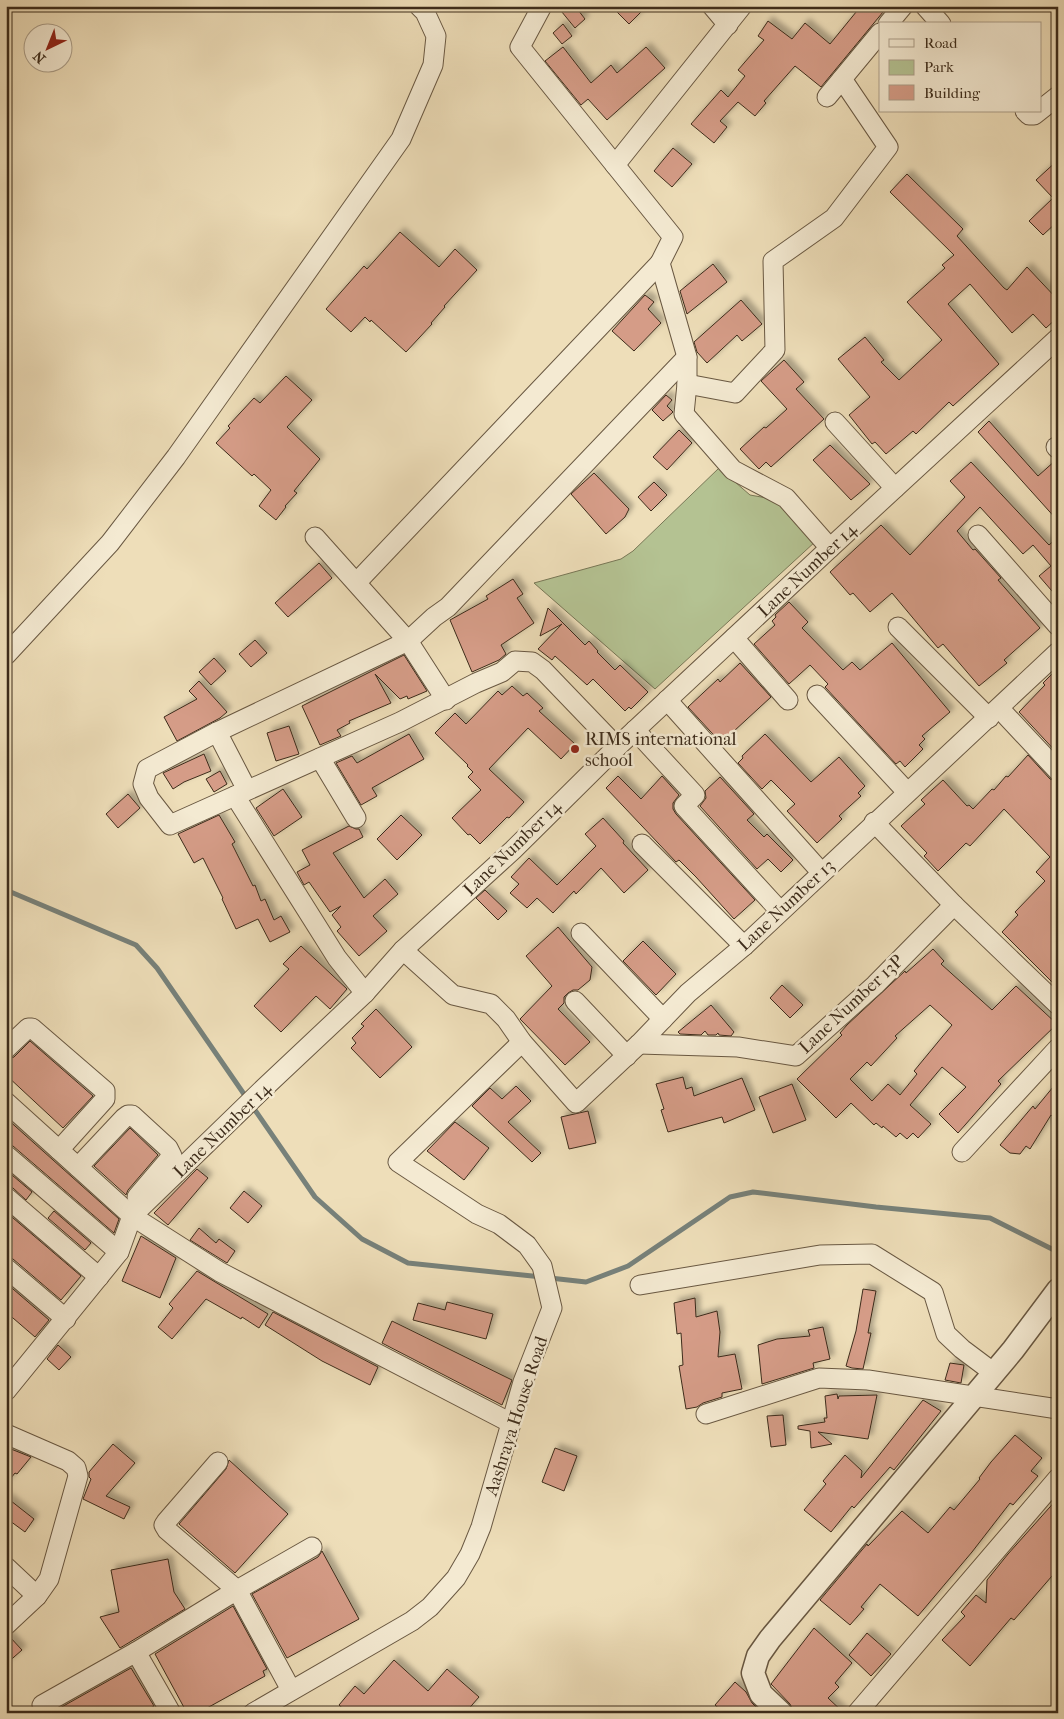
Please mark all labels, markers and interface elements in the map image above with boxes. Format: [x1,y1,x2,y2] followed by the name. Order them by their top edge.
[22,22,72,72] north arrow
[879,22,1042,112] legend
[924,34,958,52] text: Road
[30,47,49,67] text: N
[924,58,954,76] text: Park
[924,84,981,102] text: Building
[753,519,861,622] street label: Lane Number 14
[585,729,736,771] place label: RIMS international school
[569,743,581,755] marker: RIMS international school
[459,796,566,900] street label: Lane Number 14
[734,855,839,955] street label: Lane Number 13
[795,950,908,1058] street label: Lane Number 13P
[169,1078,276,1182] street label: Lane Number 14
[480,1334,552,1500] street label: Aashraya House Road

